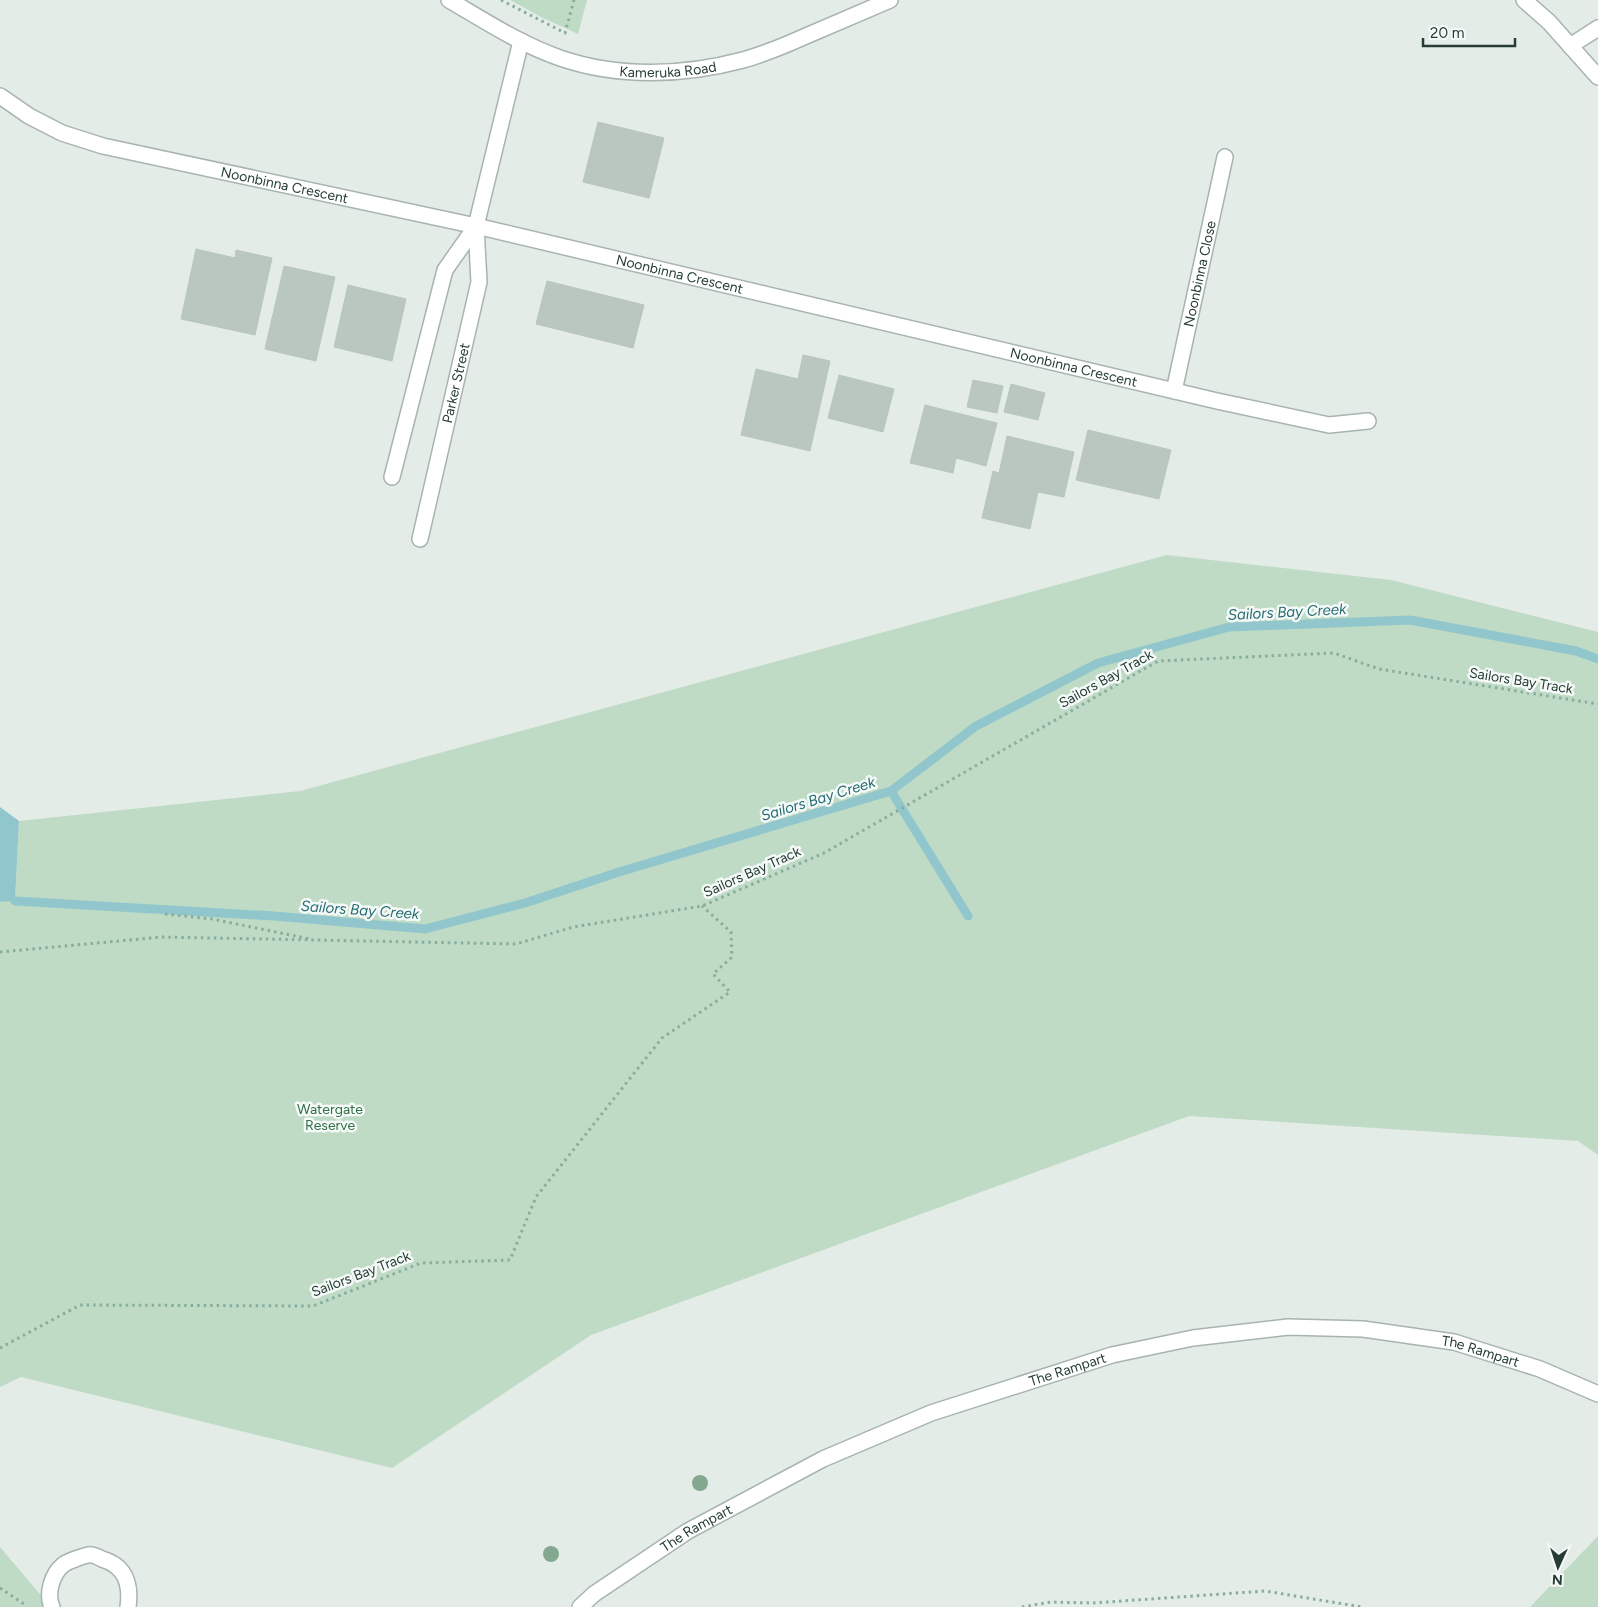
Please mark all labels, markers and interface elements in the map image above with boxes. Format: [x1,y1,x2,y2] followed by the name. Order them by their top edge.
[1423,15,1516,47] scale bar
[1430,24,1464,42] text: 20 m
[619,58,718,81] street label: Kameruka Road
[219,163,350,207] street label: Noonbinna Crescent
[1180,219,1219,328] street label: Noonbinna Close
[614,251,745,297] street label: Noonbinna Crescent
[438,341,473,425] street label: Parker Street
[1009,344,1139,390] street label: Noonbinna Crescent
[1227,600,1347,624] water label: Sailors Bay Creek
[1056,646,1156,712] street label: Sailors Bay Track
[1468,664,1574,698] street label: Sailors Bay Track
[759,773,878,825] water label: Sailors Bay Creek
[701,843,803,901] street label: Sailors Bay Track
[300,897,420,923] water label: Sailors Bay Creek
[297,1101,363,1134] park label: Watergate Reserve
[309,1247,413,1301] street label: Sailors Bay Track
[1441,1332,1521,1370] street label: The Rampart
[1027,1349,1108,1390] street label: The Rampart
[657,1501,735,1555] street label: The Rampart
[1533,1542,1583,1592] north arrow
[1551,1571,1563,1588] text: N

